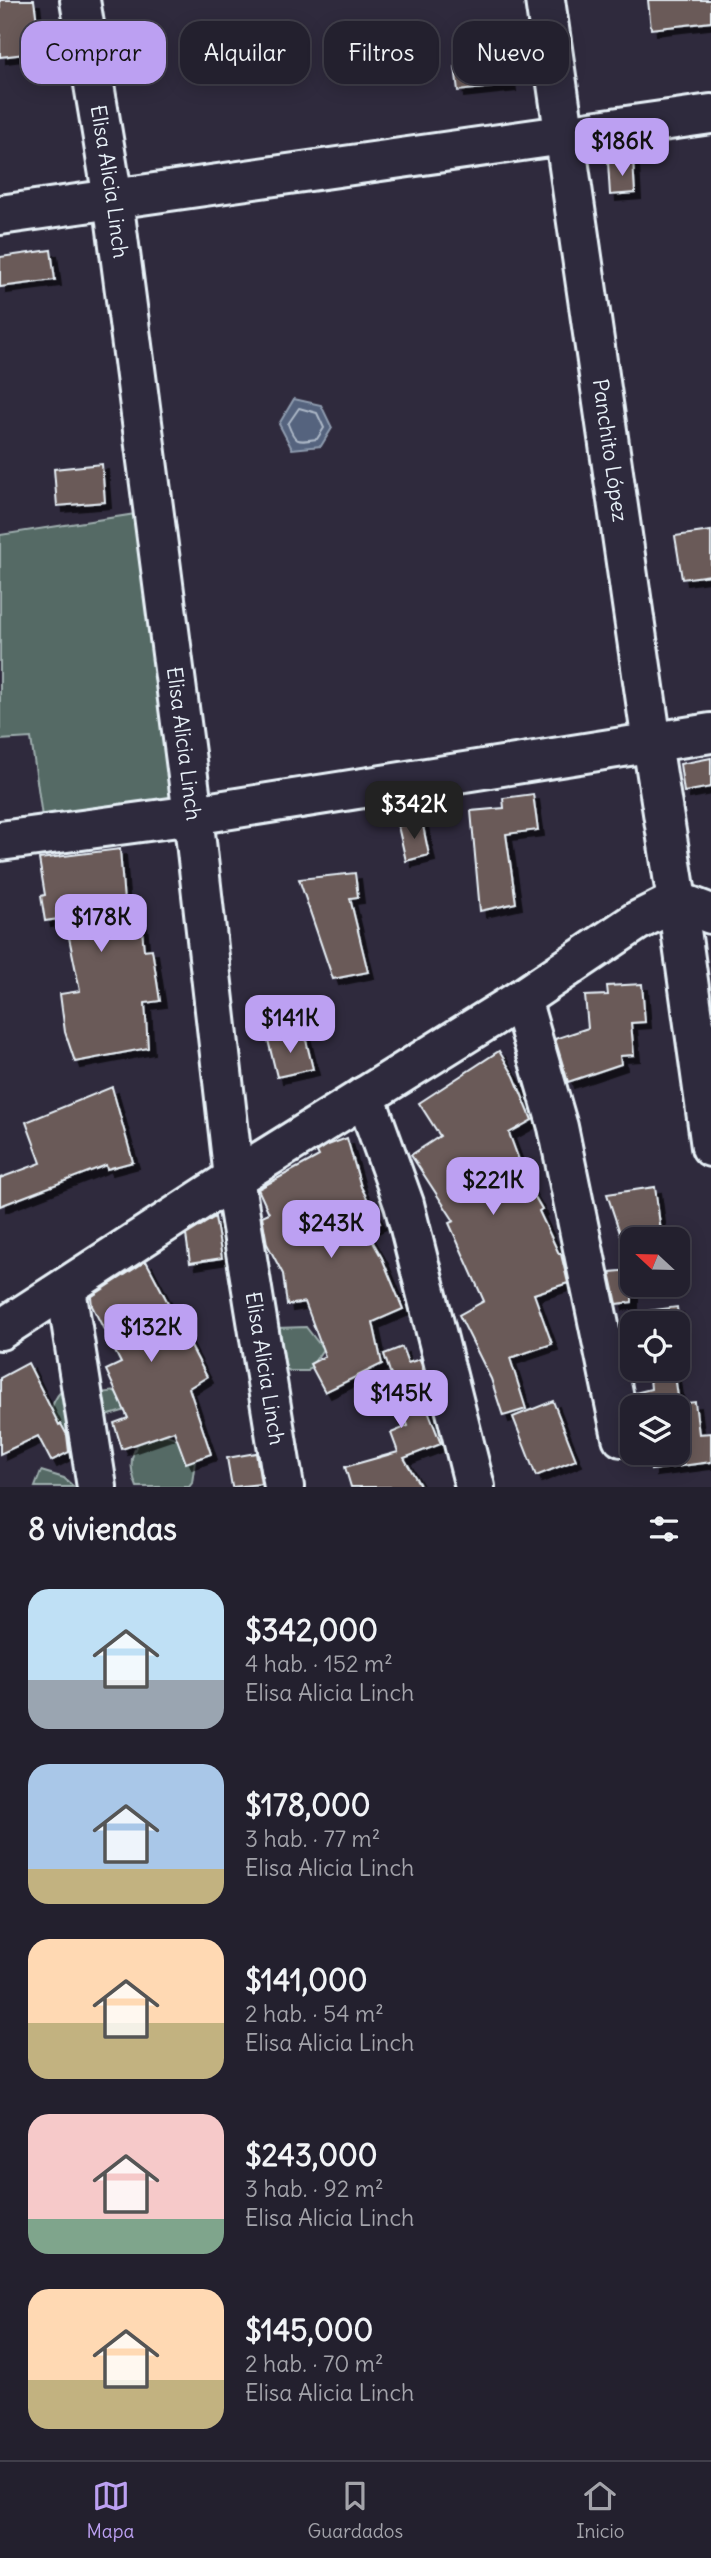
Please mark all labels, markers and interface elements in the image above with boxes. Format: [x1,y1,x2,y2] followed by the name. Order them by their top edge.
[21,21,166,84] chip: Comprar
[180,21,310,84] chip: Alquilar
[324,21,439,84] chip: Filtros
[453,21,569,84] chip: Nuevo
[85,103,135,260] street label: Elisa Alicia Linch
[573,118,671,178] pin: $186K
[591,126,653,155] text: $186K
[587,377,634,524] street label: Panchito López
[161,665,208,822] street label: Elisa Alicia Linch
[365,782,463,841] pin: $342K
[381,789,447,818] text: $342K
[52,894,150,954] pin: $178K
[71,902,131,931] text: $178K
[241,996,339,1055] pin: $141K
[261,1003,319,1032] text: $141K
[444,1158,542,1217] pin: $221K
[462,1165,524,1194] text: $221K
[282,1200,380,1260] pin: $243K
[298,1208,364,1237] text: $243K
[620,1227,690,1297] north arrow
[620,1227,690,1465] map controls
[240,1290,291,1447] street label: Elisa Alicia Linch
[102,1304,200,1364] pin: $132K
[620,1311,690,1381] button: locate
[120,1312,182,1341] text: $132K
[352,1370,450,1430] pin: $145K
[370,1378,432,1407] text: $145K
[620,1395,690,1465] button: layers
[28,1510,177,1548] text: 8 viviendas
[645,1510,683,1548] icon: filters
[245,1611,378,1649] text: $342,000
[84,1617,168,1701] icon: home
[245,1649,393,1678] text: 4 hab. · 152 m²
[245,1678,414,1707] text: Elisa Alicia Linch
[245,1786,371,1824] text: $178,000
[84,1792,168,1876] icon: home
[245,1824,380,1853] text: 3 hab. · 77 m²
[245,1853,414,1882] text: Elisa Alicia Linch
[245,1961,368,1999] text: $141,000
[84,1967,168,2051] icon: home
[245,1999,384,2028] text: 2 hab. · 54 m²
[245,2028,414,2057] text: Elisa Alicia Linch
[245,2136,377,2174] text: $243,000
[84,2142,168,2226] icon: home
[245,2174,384,2203] text: 3 hab. · 92 m²
[245,2203,414,2232] text: Elisa Alicia Linch
[245,2311,373,2349] text: $145,000
[84,2317,168,2401] icon: home
[245,2349,384,2378] text: 2 hab. · 70 m²
[245,2378,414,2407] text: Elisa Alicia Linch
[87,2477,134,2543] tab: Mapa
[308,2477,403,2543] tab: Guardados
[576,2477,624,2543] tab: Inicio

